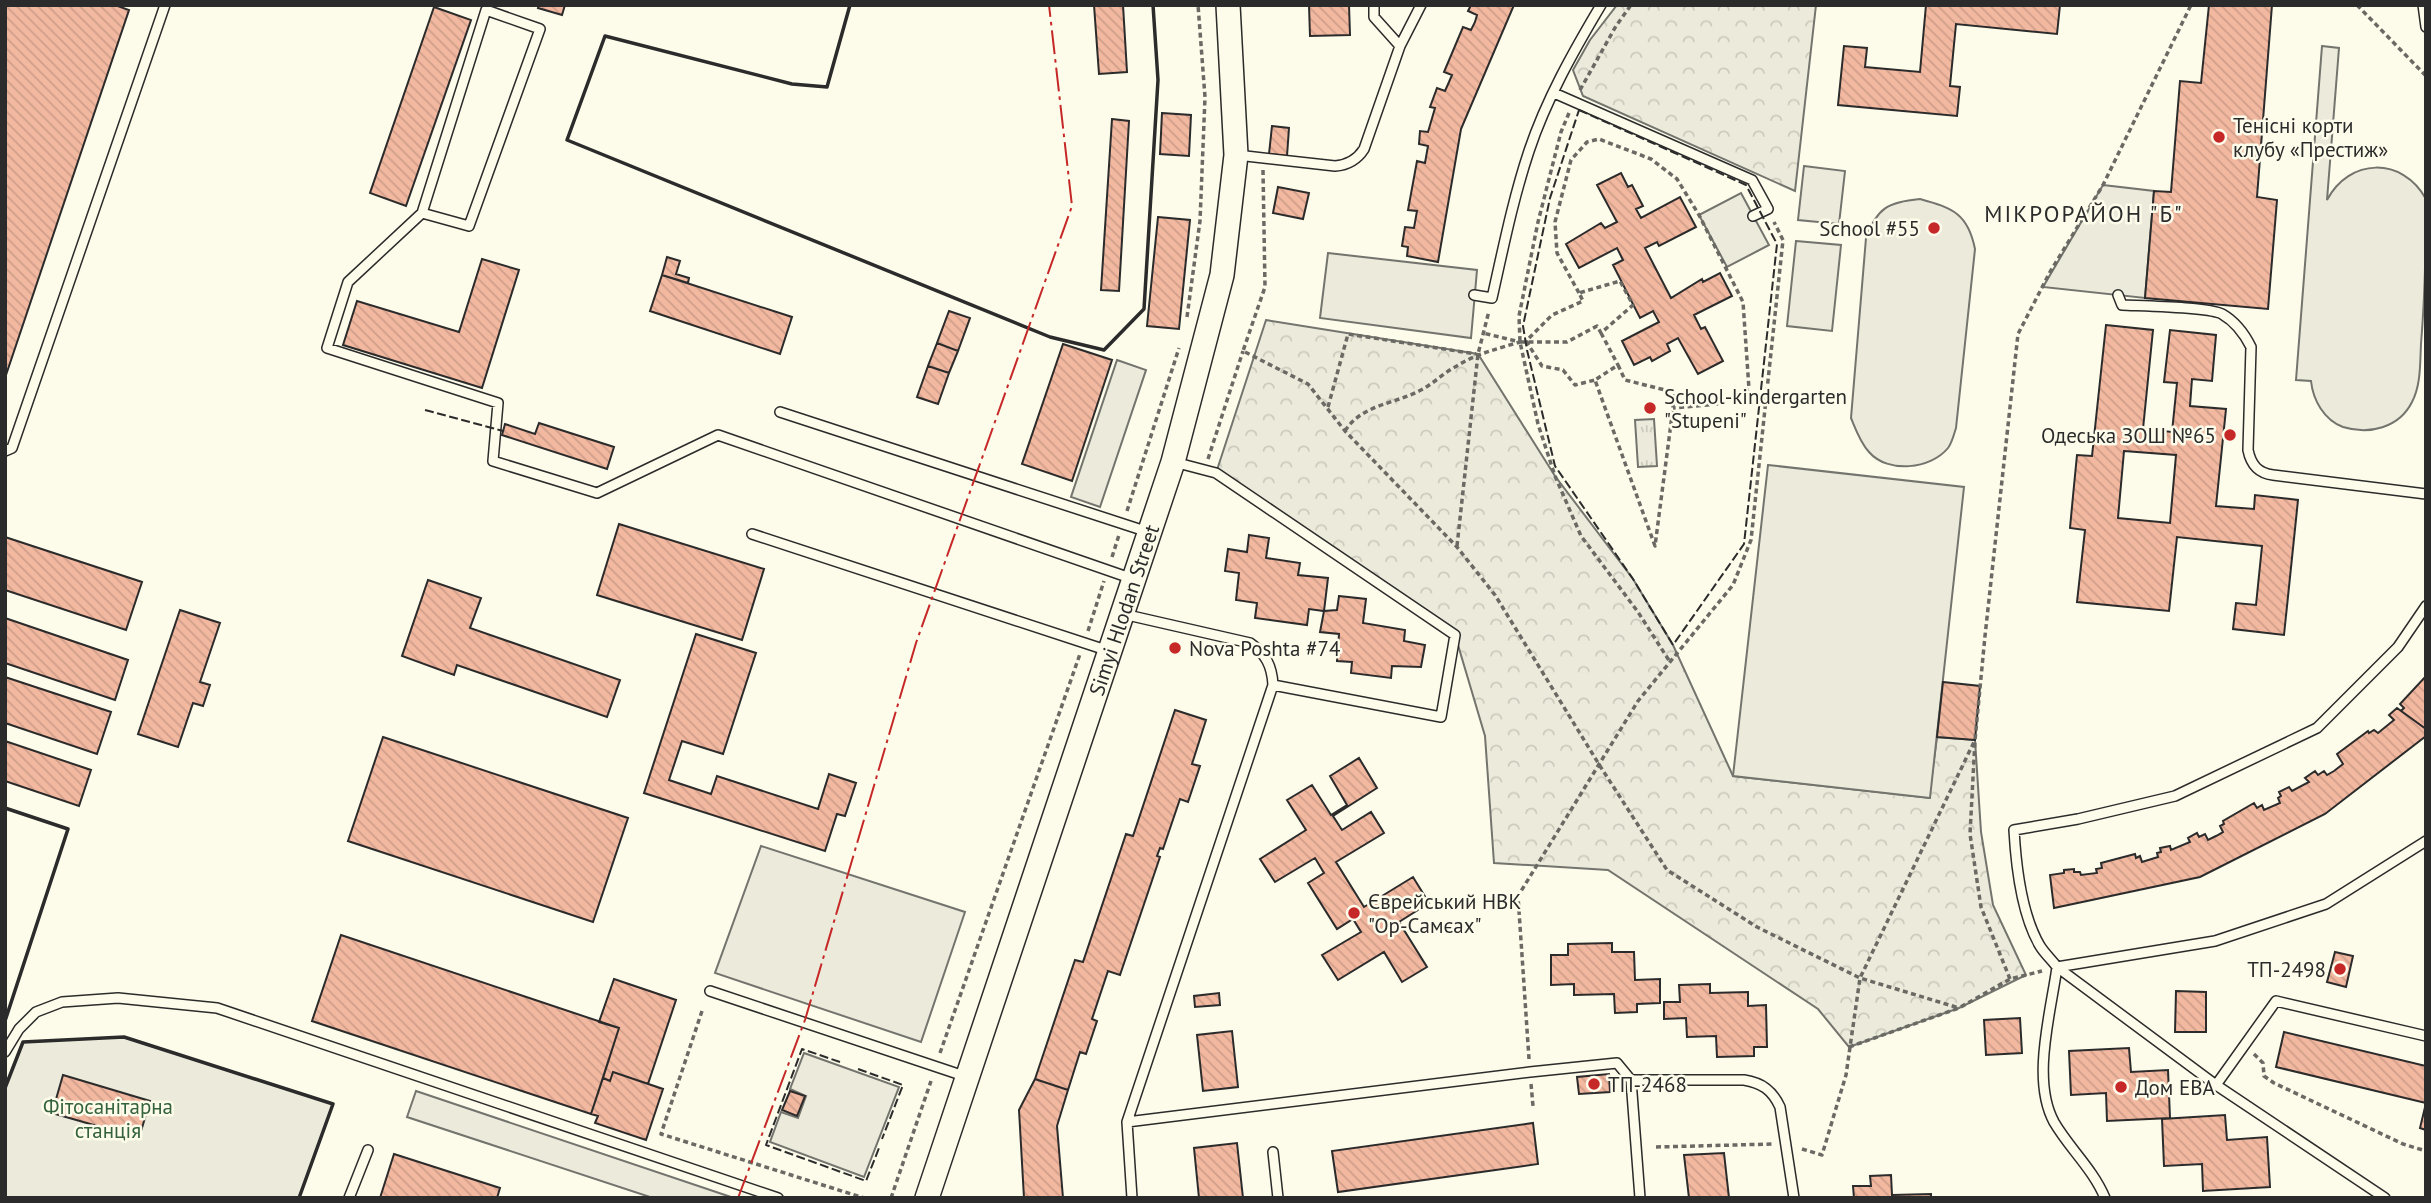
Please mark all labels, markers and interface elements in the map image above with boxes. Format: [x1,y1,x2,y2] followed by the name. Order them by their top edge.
[2233,112,2388,163] place label: Тенісні корти клубу «Престиж»
[2211,129,2227,145] marker: Тенісні корти клубу «Престиж»
[1984,199,2184,228] district label: МІКРОРАЙОН "Б"
[1819,215,1920,242] place label: School #55
[1926,220,1942,236] marker: School #55
[1664,383,1847,434] place label: School-kindergarten "Stupeni"
[1642,400,1658,416] marker: School-kindergarten "Stupeni"
[2041,422,2216,449] place label: Одеська ЗОШ №65
[2222,427,2238,443] marker: Одеська ЗОШ №65
[1082,521,1165,699] street label: Simyi Hlodan Street
[1189,635,1340,662] place label: Nova Poshta #74
[1167,640,1183,656] marker: Nova Poshta #74
[1368,888,1521,939] place label: Єврейський НВК "Ор-Самєах"
[1346,905,1362,921] marker: Єврейський НВК "Ор-Самєах"
[2247,956,2326,983] place label: ТП-2498
[2332,961,2348,977] marker: ТП-2498
[1608,1071,1687,1098] place label: ТП-2468
[2135,1074,2215,1101] place label: Дом ЕВА
[1586,1076,1602,1092] marker: ТП-2468
[2113,1079,2129,1095] marker: Дом ЕВА
[43,1093,173,1144] park label: Фітосанітарна станція

